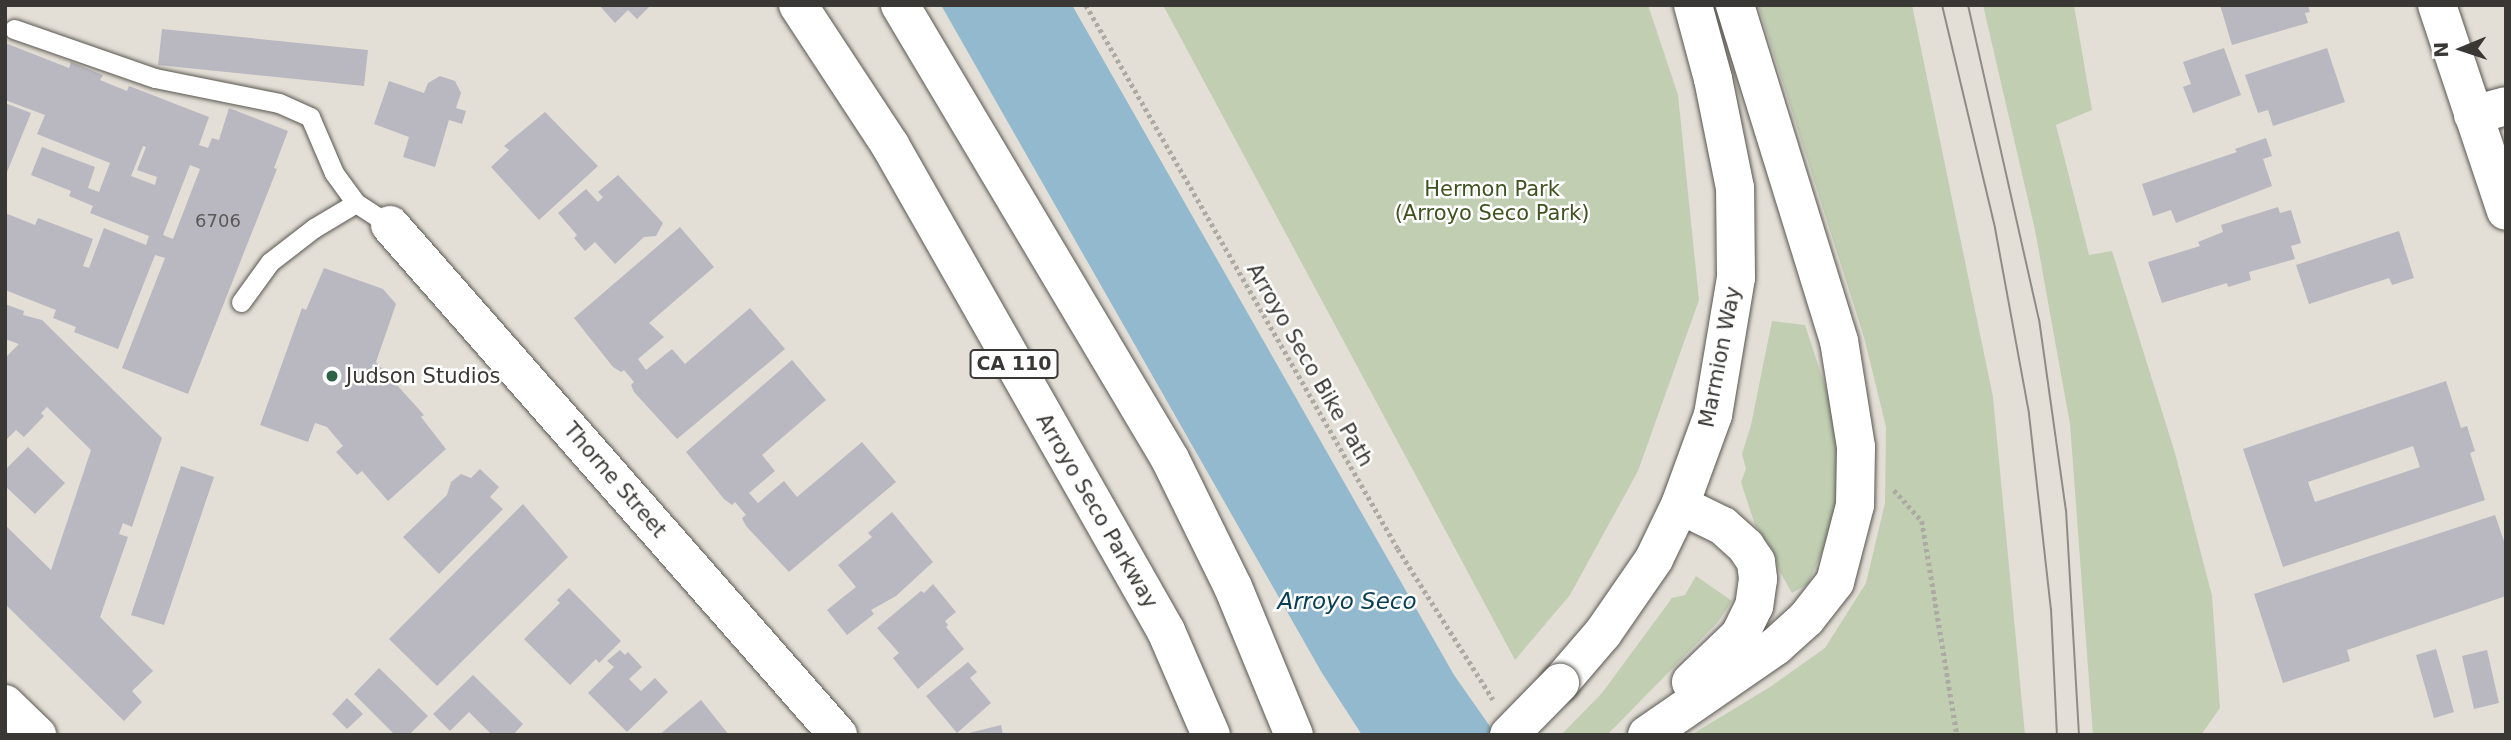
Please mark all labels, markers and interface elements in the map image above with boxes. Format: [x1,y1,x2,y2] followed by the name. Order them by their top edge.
[2427,14,2497,84] north arrow
[2430,41,2452,58] text: N
[1395,176,1589,226] park label: Hermon Park (Arroyo Seco Park)
[195,210,241,232] house number: 6706
[1242,259,1378,471] street label: Arroyo Seco Bike Path
[1694,284,1746,430] street label: Marmion Way
[968,348,1060,380] road number: CA 110
[346,363,500,389] place label: Judson Studios
[324,368,340,384] marker: Judson Studios
[1031,409,1163,613] street label: Arroyo Seco Parkway
[558,417,672,543] street label: Thorne Street
[1277,587,1417,615] water label: Arroyo Seco

